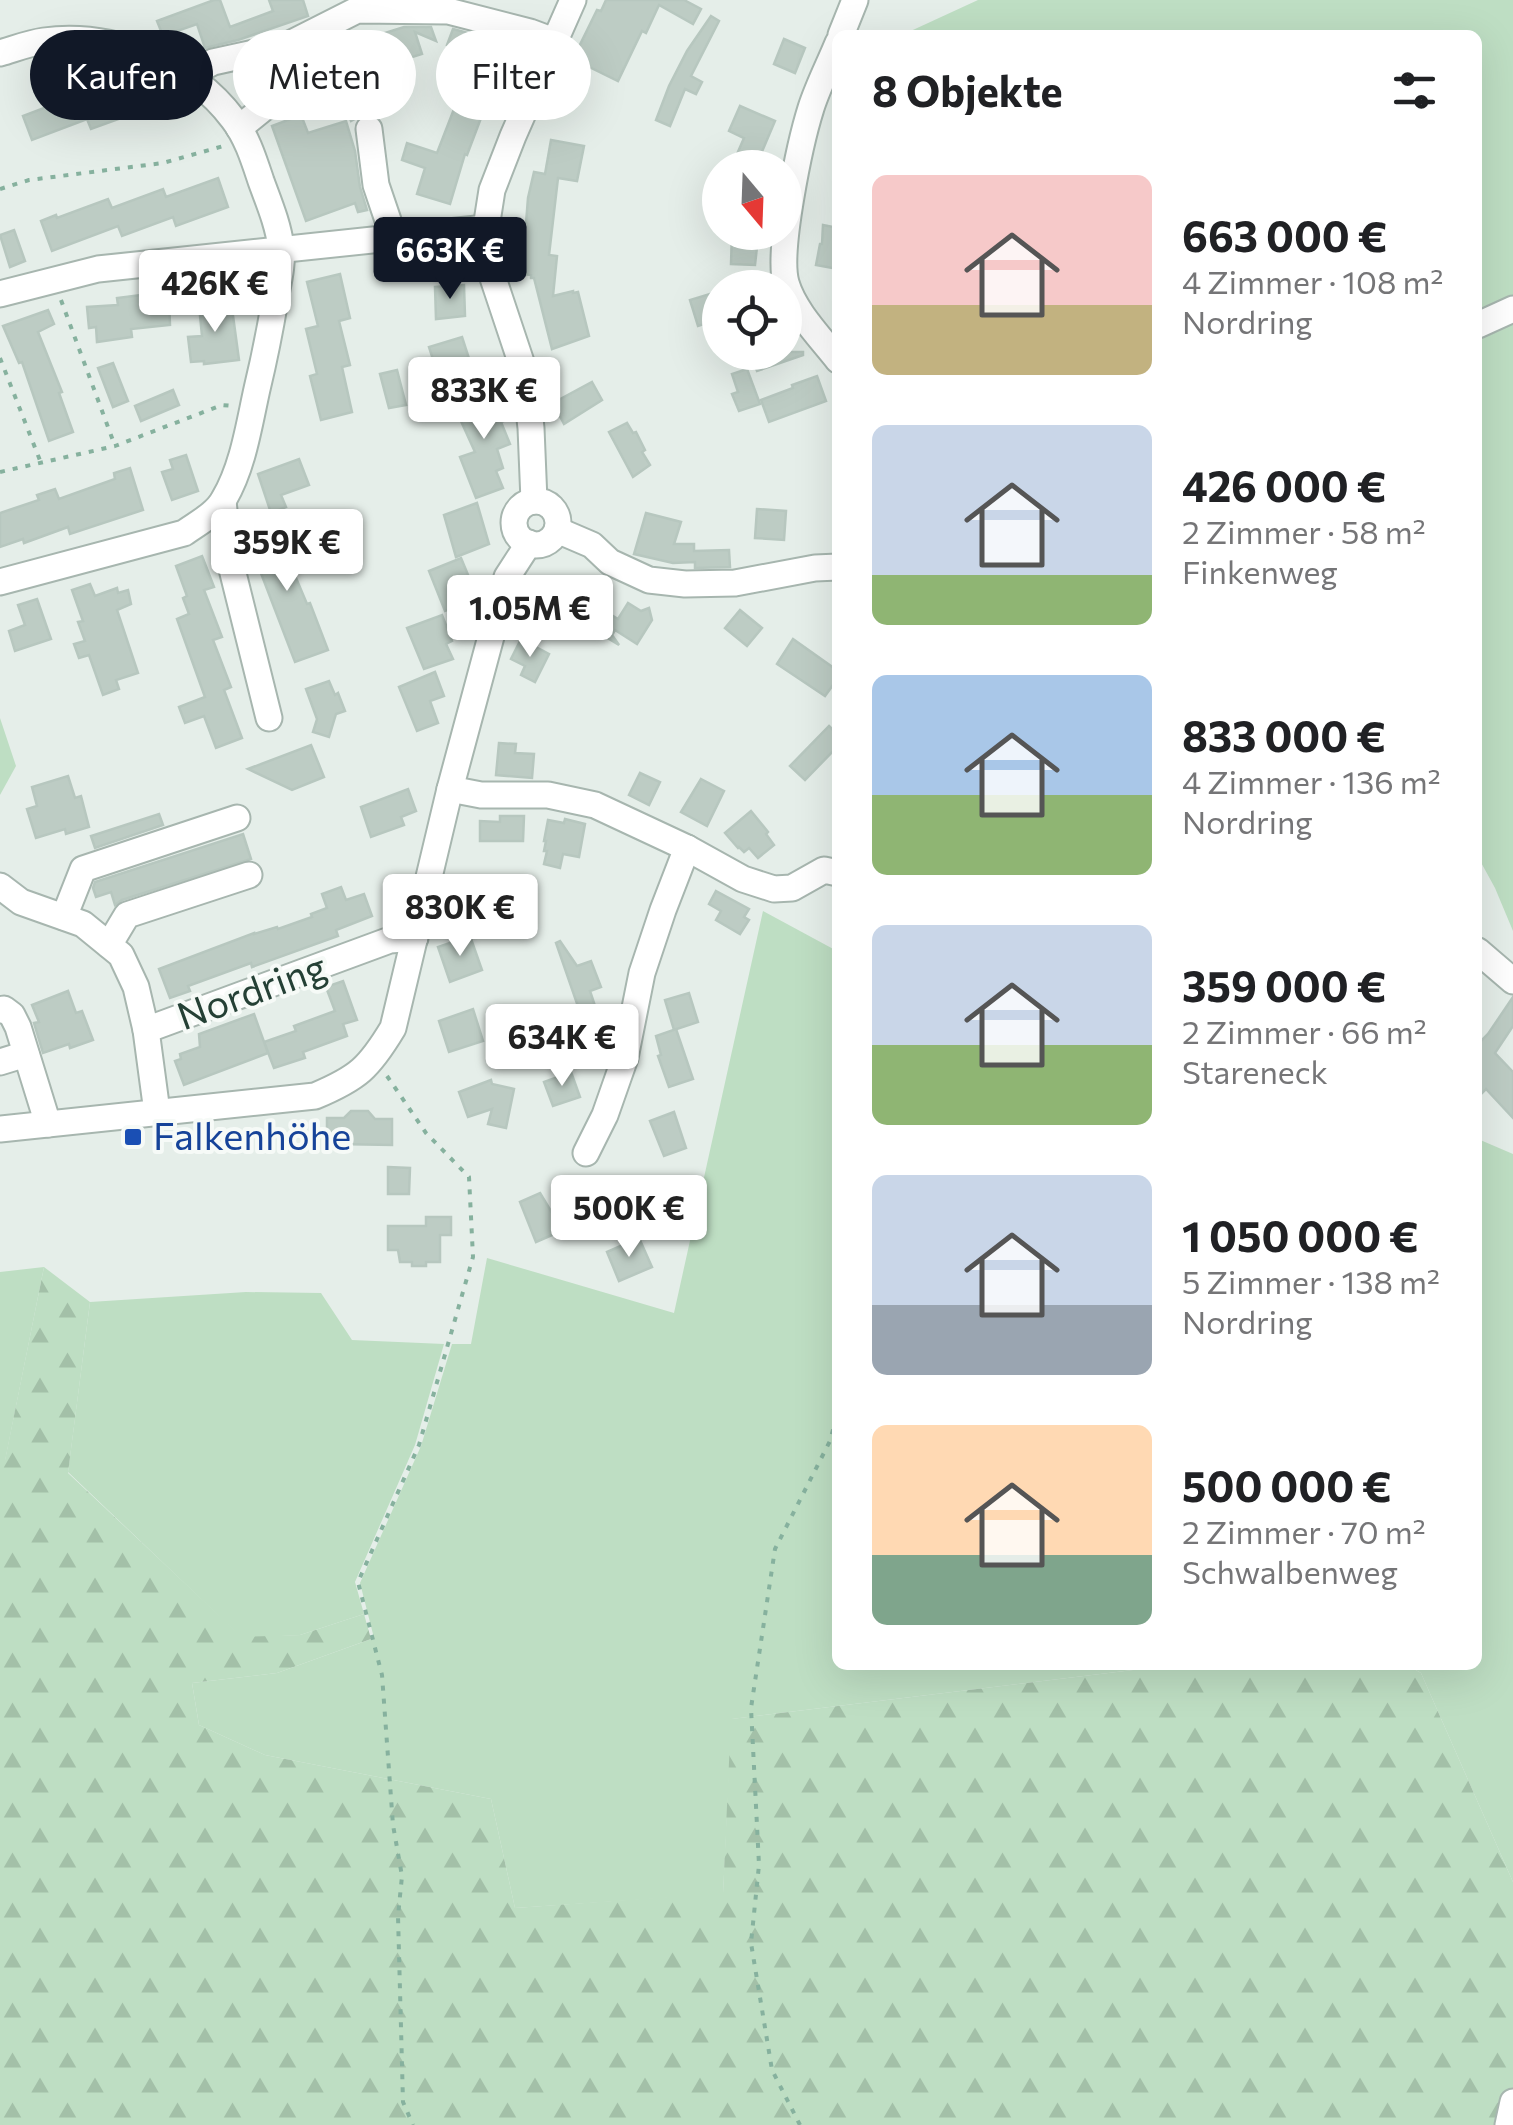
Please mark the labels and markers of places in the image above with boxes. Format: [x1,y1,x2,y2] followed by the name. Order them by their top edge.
[369,217,531,302] pin: 663K €
[134,250,296,335] pin: 426K €
[403,357,565,442] pin: 833K €
[206,509,368,594] pin: 359K €
[438,575,622,660] pin: 1.05M €
[379,874,541,959] pin: 830K €
[481,1004,643,1089] pin: 634K €
[153,1111,351,1158] place label: Falkenhöhe
[122,1126,144,1148] marker: Falkenhöhe
[548,1175,710,1260] pin: 500K €

